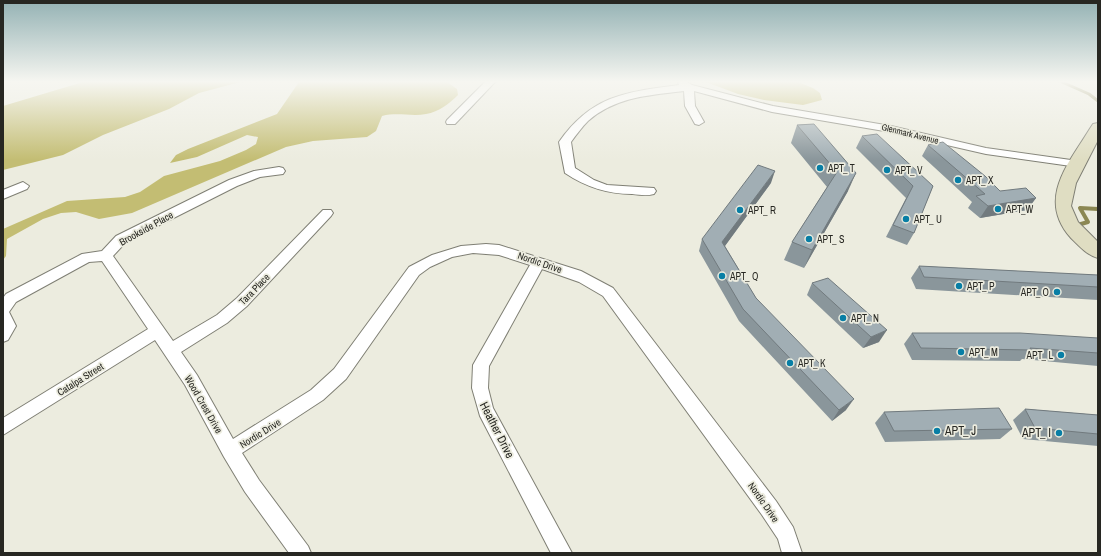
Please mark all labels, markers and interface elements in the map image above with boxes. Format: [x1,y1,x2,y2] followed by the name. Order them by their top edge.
[880,121,940,147] street label: Glenmark Avenue
[827,162,855,175] place label: APT_ T
[815,163,825,173] marker: APT_ T
[894,164,923,177] place label: APT_ V
[882,165,892,175] marker: APT_ V
[965,174,994,187] place label: APT_ X
[953,175,963,185] marker: APT_ X
[1005,203,1034,216] place label: APT_W
[747,204,776,217] place label: APT_ R
[993,204,1003,214] marker: APT_W
[735,205,745,215] marker: APT_ R
[117,208,176,249] street label: Brookside Place
[913,213,942,226] place label: APT_ U
[901,214,911,224] marker: APT_ U
[816,233,845,246] place label: APT_ S
[804,234,814,244] marker: APT_ S
[516,249,564,276] street label: Nordic Drive
[729,270,758,283] place label: APT_ Q
[236,271,273,308] street label: Tara Place
[717,271,727,281] marker: APT_ Q
[966,280,995,293] place label: APT_ P
[954,281,964,291] marker: APT_ P
[1020,286,1049,299] place label: APT_ O
[1052,287,1062,297] marker: APT_ O
[850,312,879,325] place label: APT_ N
[838,313,848,323] marker: APT_ N
[968,346,998,359] place label: APT_ M
[956,347,966,357] marker: APT_ M
[1026,349,1053,362] place label: APT_ L
[1056,350,1066,360] marker: APT_ L
[797,357,826,370] place label: APT_ K
[785,358,795,368] marker: APT_ K
[55,360,107,399] street label: Catalpa Street
[182,373,226,436] street label: Wood Crest Drive
[476,399,518,461] street label: Heather Drive
[237,415,284,451] street label: Nordic Drive
[944,423,976,439] place label: APT_ J
[1021,425,1051,441] place label: APT_ I
[932,426,942,436] marker: APT_ J
[1054,428,1064,438] marker: APT_ I
[745,480,782,525] street label: Nordic Drive

